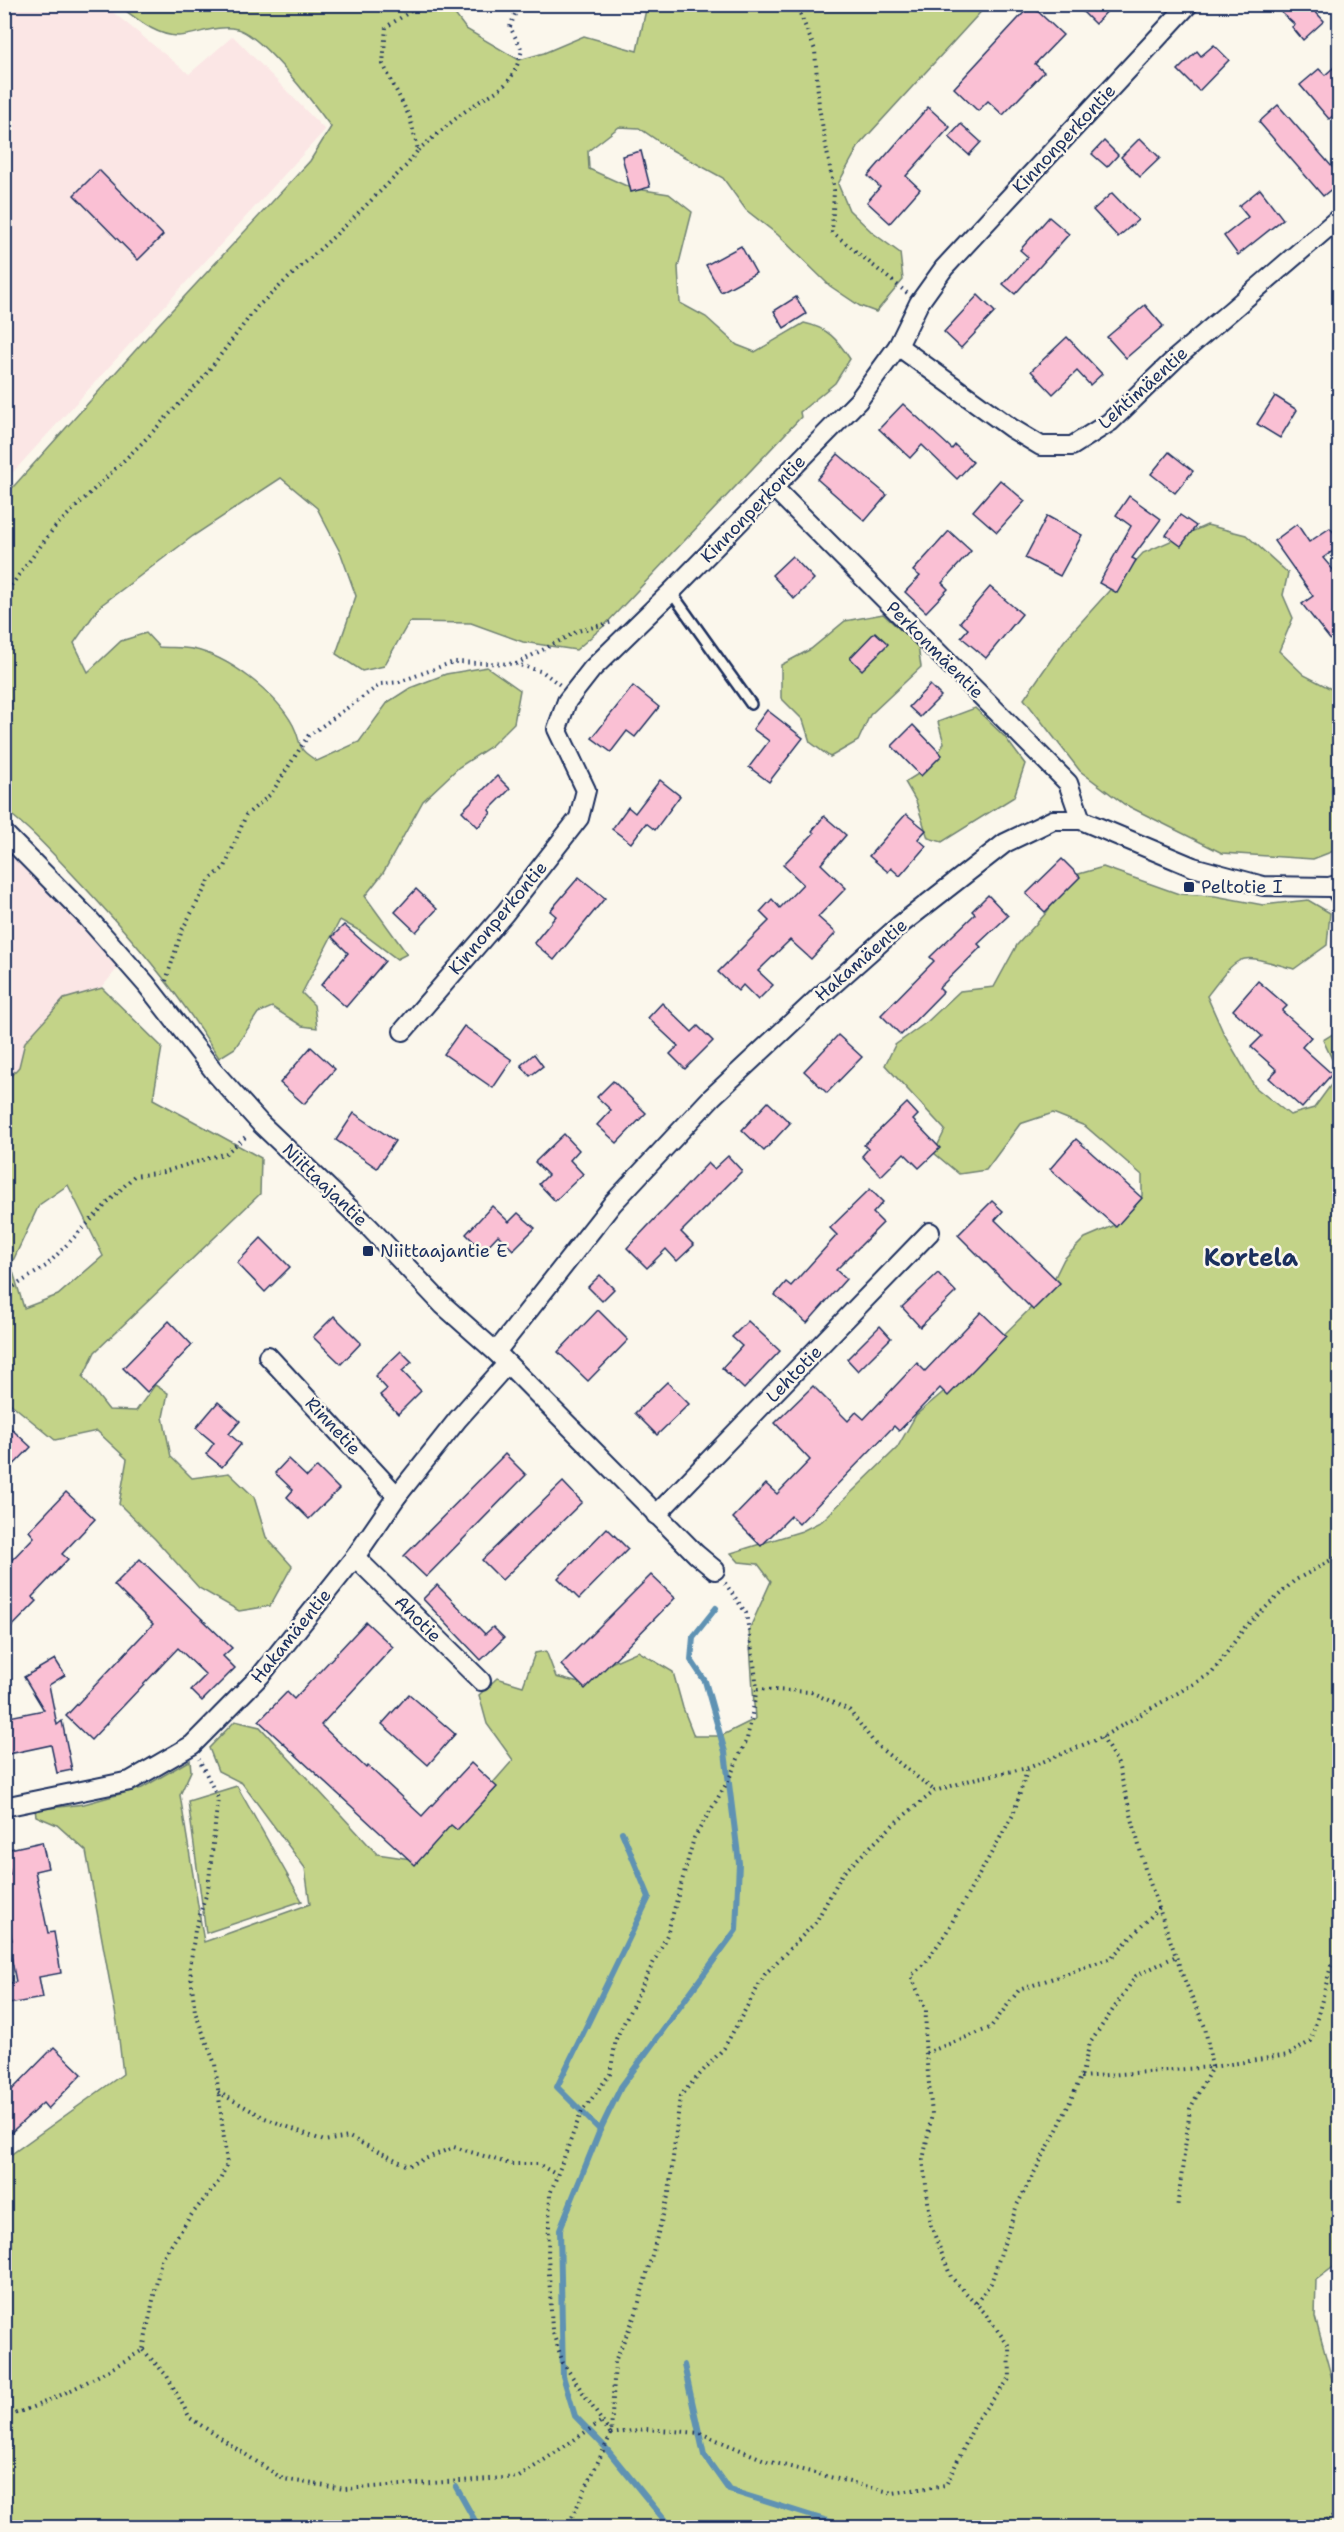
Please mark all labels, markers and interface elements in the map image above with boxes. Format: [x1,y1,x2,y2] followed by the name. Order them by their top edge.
[1007,79,1121,199] street label: Kinnonperkontie
[1093,341,1193,435] street label: Lehtimäentie
[695,450,811,568] street label: Kinnonperkontie
[881,596,989,704] street label: Perkonmäentie
[443,856,553,980] street label: Kinnonperkontie
[1201,875,1283,899] place label: Peltotie I
[1182,880,1196,894] marker: Peltotie I
[810,913,912,1007] street label: Hakamäentie
[277,1138,373,1232] street label: Niittaajantie
[380,1239,507,1263] place label: Niittaajantie E
[1204,1242,1299,1274] district label: Kortela
[361,1244,375,1258] marker: Niittaajantie E
[761,1340,827,1408] street label: Lehtotie
[300,1392,366,1460] street label: Rinnetie
[245,1584,337,1688] street label: Hakamäentie
[389,1590,447,1648] street label: Ahotie

